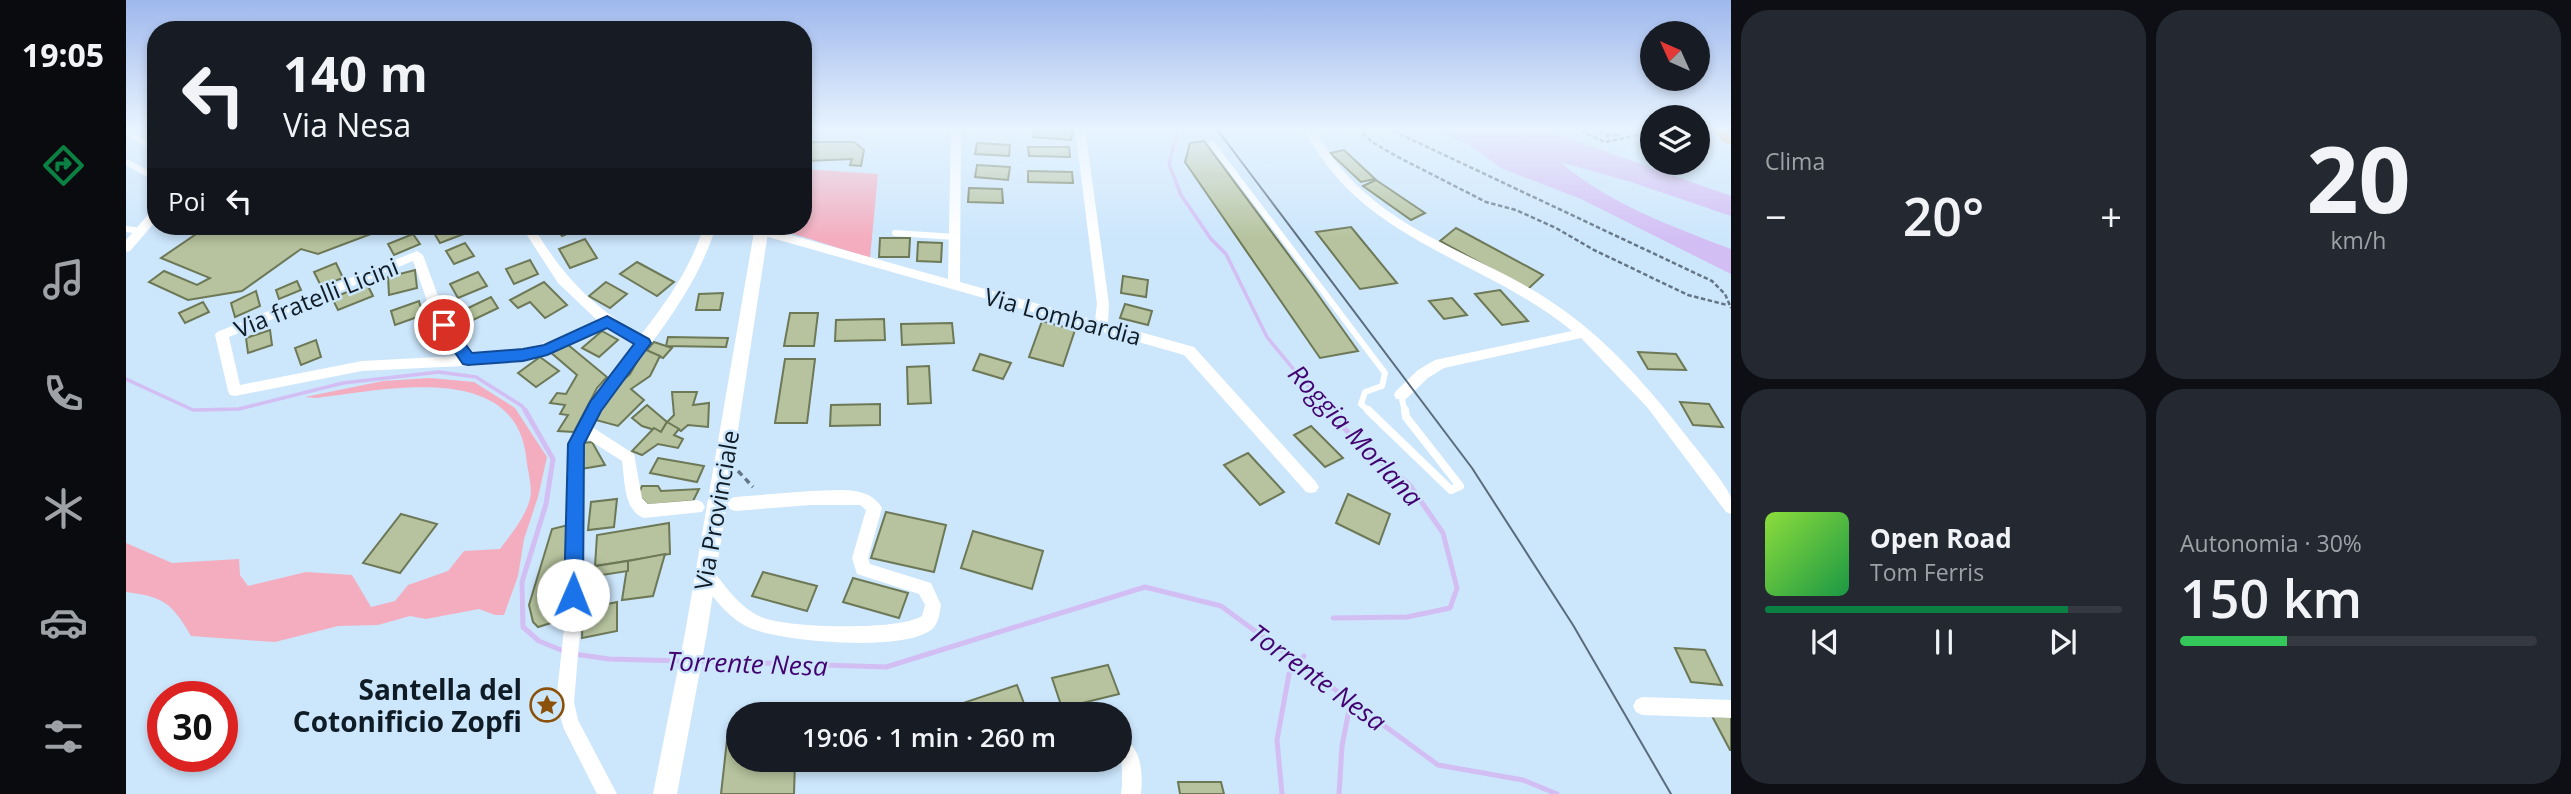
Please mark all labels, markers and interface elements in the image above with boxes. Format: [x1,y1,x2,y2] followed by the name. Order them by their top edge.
[1640,21,1710,91] north arrow
[1640,21,1710,175] map controls
[22,33,104,76] text: 19:05
[283,40,428,106] text: 140 m
[168,49,259,140] icon: left
[283,103,411,146] text: Via Nesa
[1640,105,1710,175] button: layers
[2306,116,2411,240] text: 20
[39,141,88,190] icon: directions
[1765,145,1825,177] text: Clima
[1903,180,1984,251] text: 20°
[220,182,258,220] icon: left
[168,183,206,219] text: Poi
[1765,190,1787,242] text: −
[2100,190,2122,242] text: +
[2331,224,2386,256] text: km/h
[229,249,403,345] street label: Via fratelli Licini
[39,255,88,304] icon: music
[981,279,1145,353] street label: Via Lombardia
[414,295,474,355] pin
[425,306,463,344] icon: arrive
[1281,356,1431,514] water label: Roggia Morlana
[39,369,88,418] icon: phone
[686,427,746,593] street label: Via Provinciale
[39,484,88,533] icon: climate
[1870,520,2012,556] text: Open Road
[2180,527,2362,559] text: Autonomia · 30%
[1870,556,1984,588] text: Tom Ferris
[536,558,610,632] position arrow
[2180,562,2362,633] text: 150 km
[39,598,88,647] icon: car
[1242,615,1394,739] water label: Torrente Nesa
[1806,623,1844,661] icon: previous
[1925,623,1963,661] icon: pause
[2044,623,2082,661] icon: next
[666,642,829,684] water label: Torrente Nesa
[293,670,522,740] place label: Santella del Cotonificio Zopfi
[147,681,238,772] speed limit sign: 30
[528,686,566,724] place icon: Santella del Cotonificio Zopfi
[39,712,88,761] icon: filters
[802,719,1056,755] text: 19:06 · 1 min · 260 m

